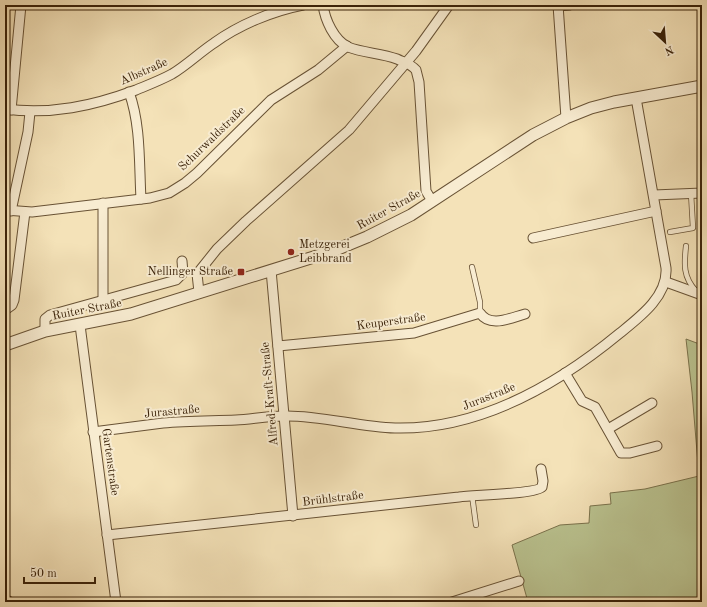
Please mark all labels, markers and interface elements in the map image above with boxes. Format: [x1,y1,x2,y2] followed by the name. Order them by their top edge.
[645,22,685,62] north arrow
[662,43,675,57] text: N
[118,56,170,88] street label: Albstraße
[177,104,248,174] street label: Schurwaldstraße
[355,187,423,232] street label: Ruiter Straße
[299,239,352,265] place label: Metzgerei Leibbrand
[286,247,296,257] marker: Metzgerei Leibbrand
[147,266,233,278] place label: Nellinger Straße
[236,267,246,277] marker: Nellinger Straße
[51,297,123,323] street label: Ruiter Straße
[356,311,427,333] street label: Keuperstraße
[259,341,281,447] street label: Alfred-Kraft-Straße
[461,381,518,413] street label: Jurastraße
[144,404,201,420] street label: Jurastraße
[99,428,121,497] street label: Gartenstraße
[302,489,365,509] street label: Brühlstraße
[24,559,95,585] scale bar
[30,567,57,580] text: 50 m

